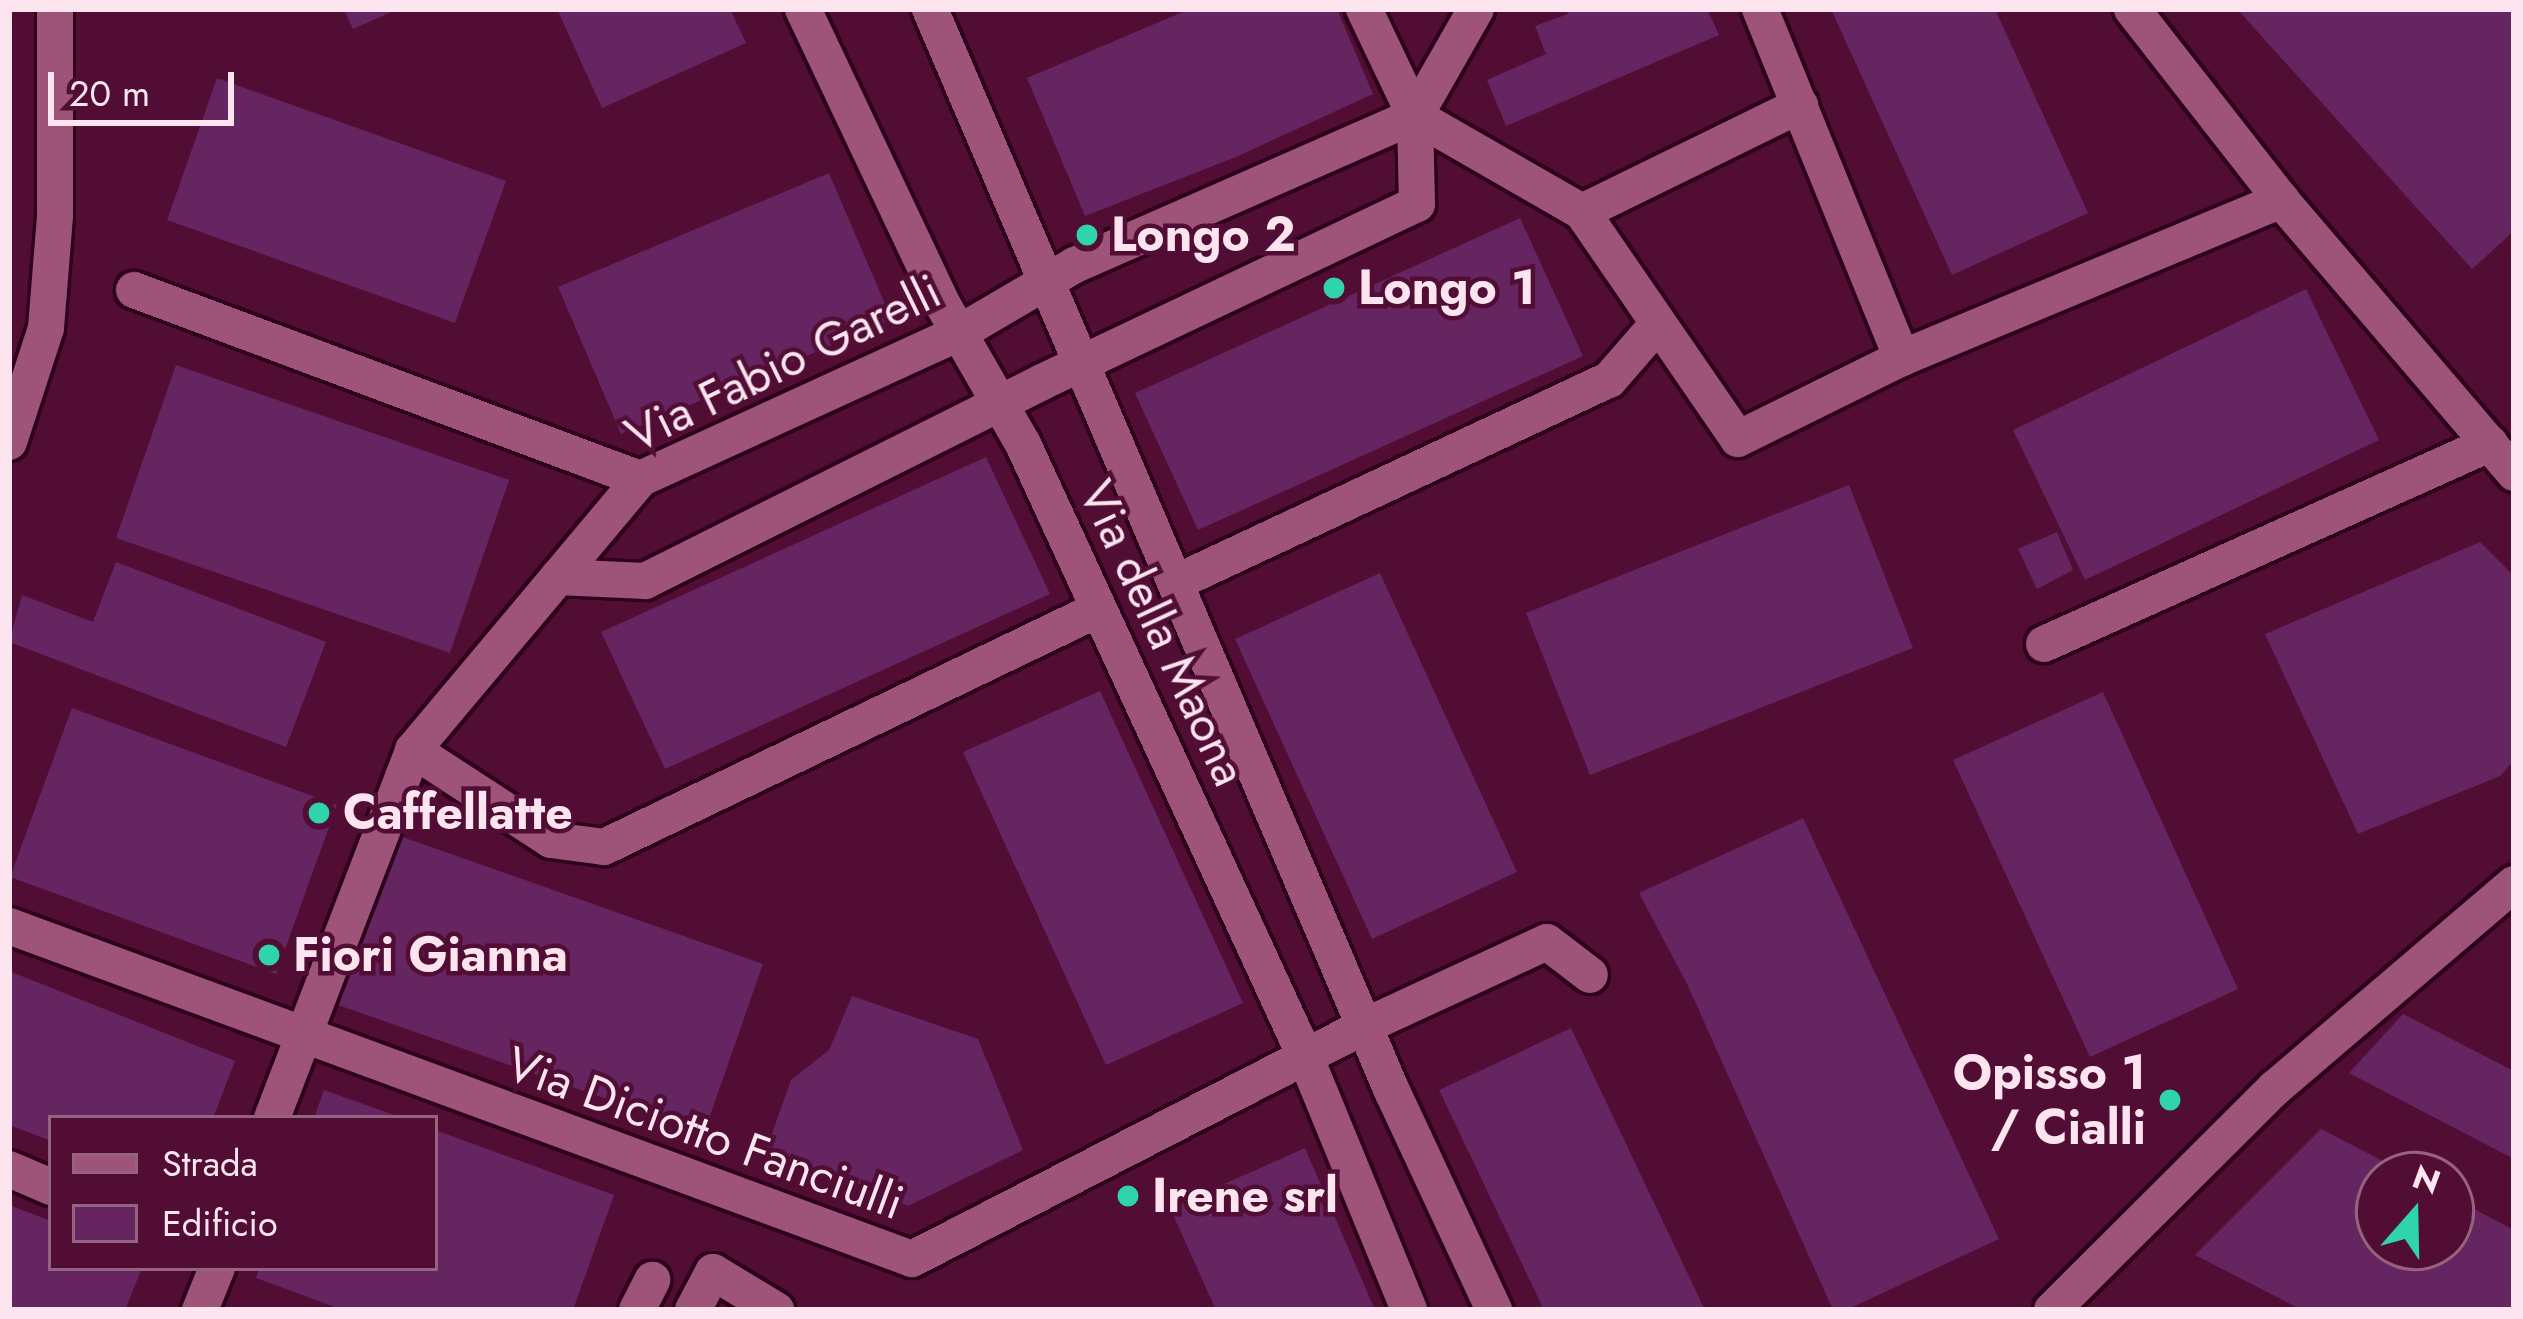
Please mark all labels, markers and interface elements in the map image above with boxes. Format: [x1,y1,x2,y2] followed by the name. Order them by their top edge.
[54,48,240,122] scale bar
[69,67,150,119] text: 20 m
[1111,206,1296,264] place label: Longo 2
[1074,222,1100,248] marker: Longo 2
[1358,259,1536,317] place label: Longo 1
[616,262,950,464] street label: Via Fabio Garelli
[1321,275,1347,301] marker: Longo 1
[1067,471,1259,795] street label: Via della Maona
[343,784,573,842] place label: Caffellatte
[306,800,332,826] marker: Caffellatte
[293,926,568,984] place label: Fiori Gianna
[256,942,282,968] marker: Fiori Gianna
[499,1034,911,1232] street label: Via Diciotto Fanciulli
[1953,1043,2146,1156] place label: Opisso 1 / Cialli
[2157,1087,2183,1113] marker: Opisso 1 / Cialli
[48,1115,438,1271] legend
[162,1137,258,1189] text: Strada
[2355,1151,2475,1271] north arrow
[2406,1153,2447,1206] text: N
[1152,1167,1338,1225] place label: Irene srl
[1115,1183,1141,1209] marker: Irene srl
[162,1197,278,1249] text: Edificio

